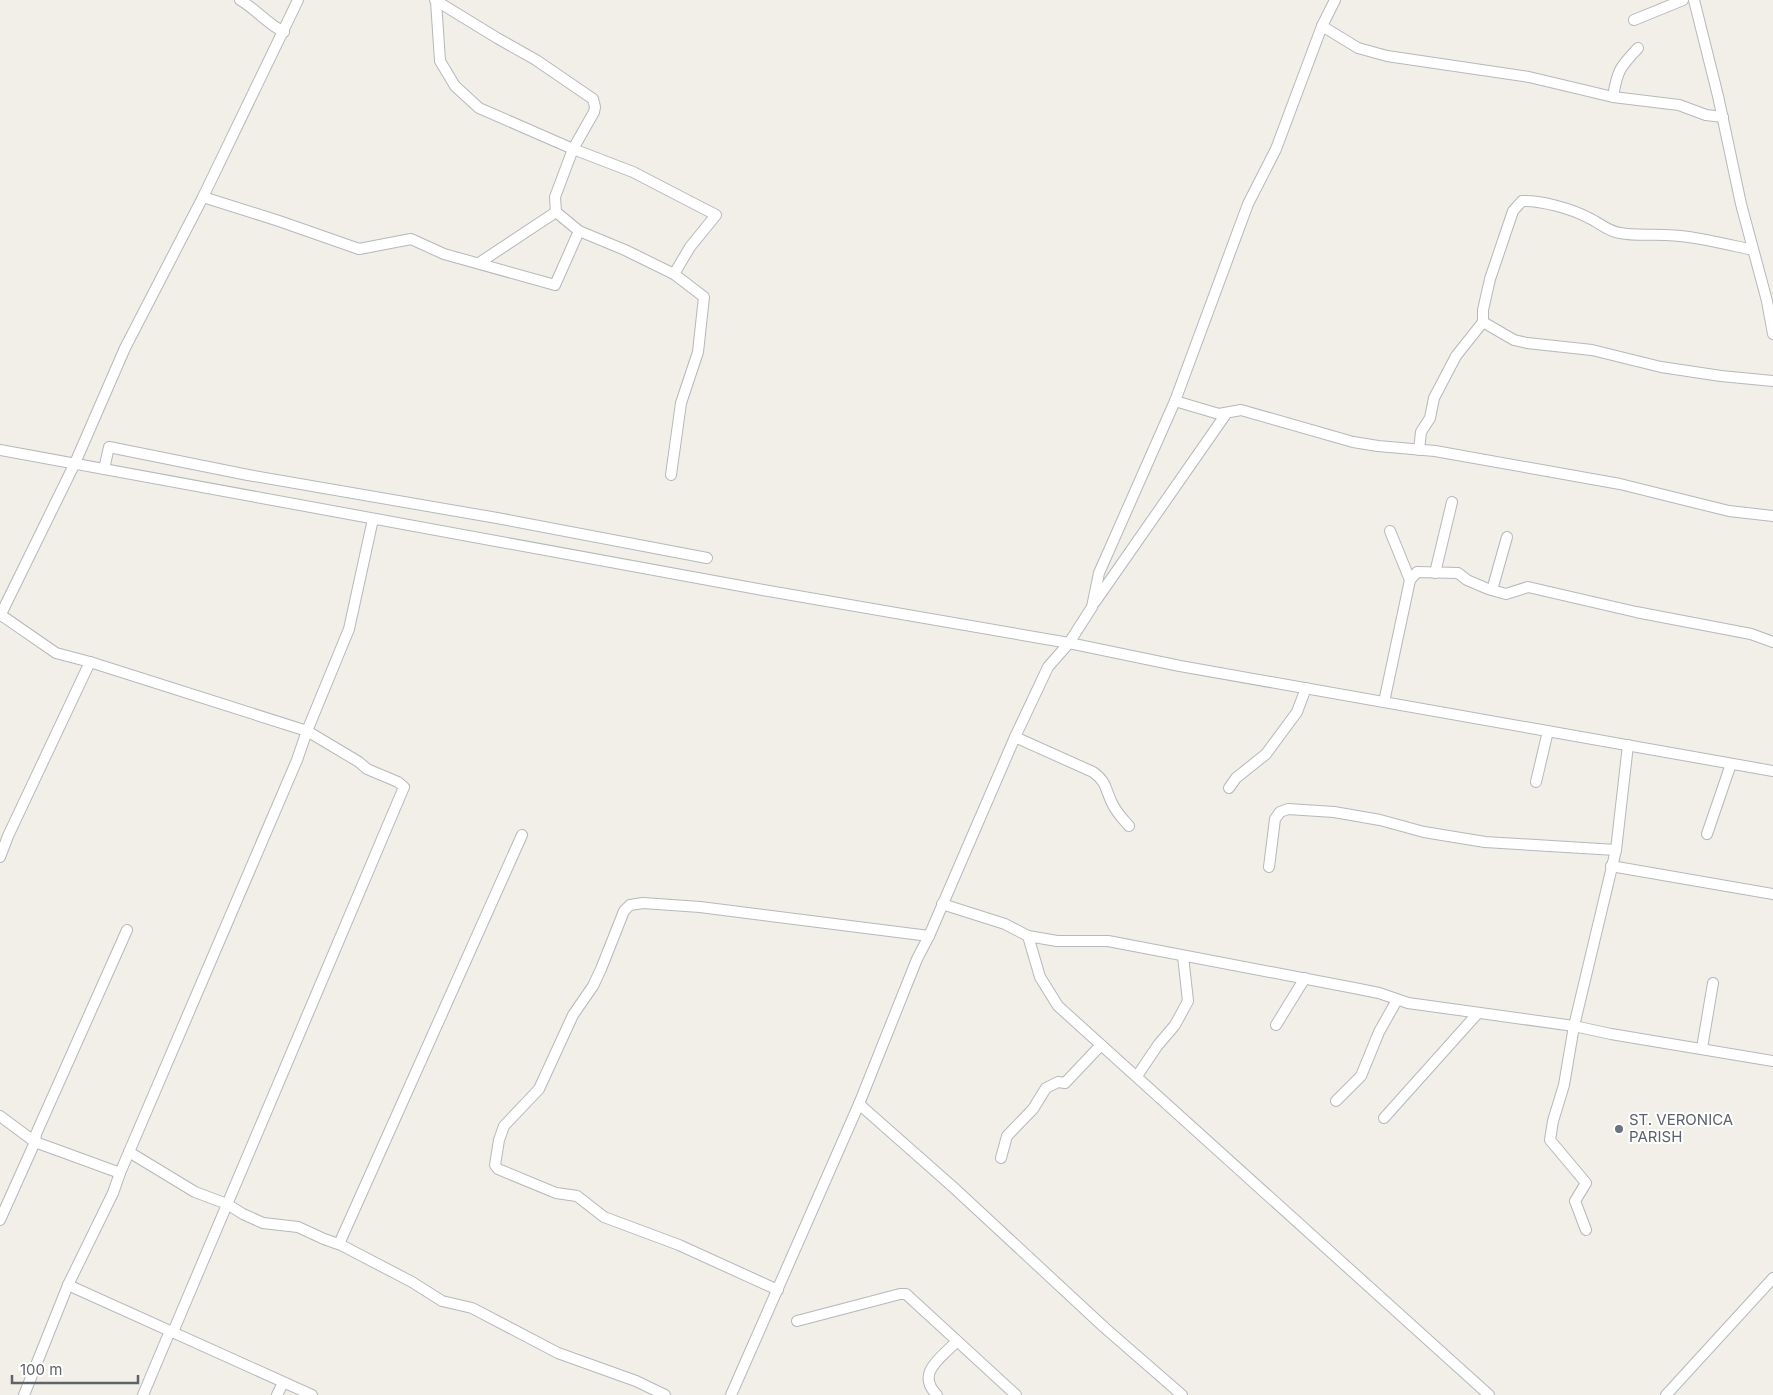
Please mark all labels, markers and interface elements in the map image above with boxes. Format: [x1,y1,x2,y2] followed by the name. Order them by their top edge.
[1629,1110,1733,1146] place label: ST. VERONICA PARISH
[1613,1123,1625,1135] marker: ST. VERONICA PARISH
[12,1352,139,1384] scale bar
[20,1360,62,1379] text: 100 m

